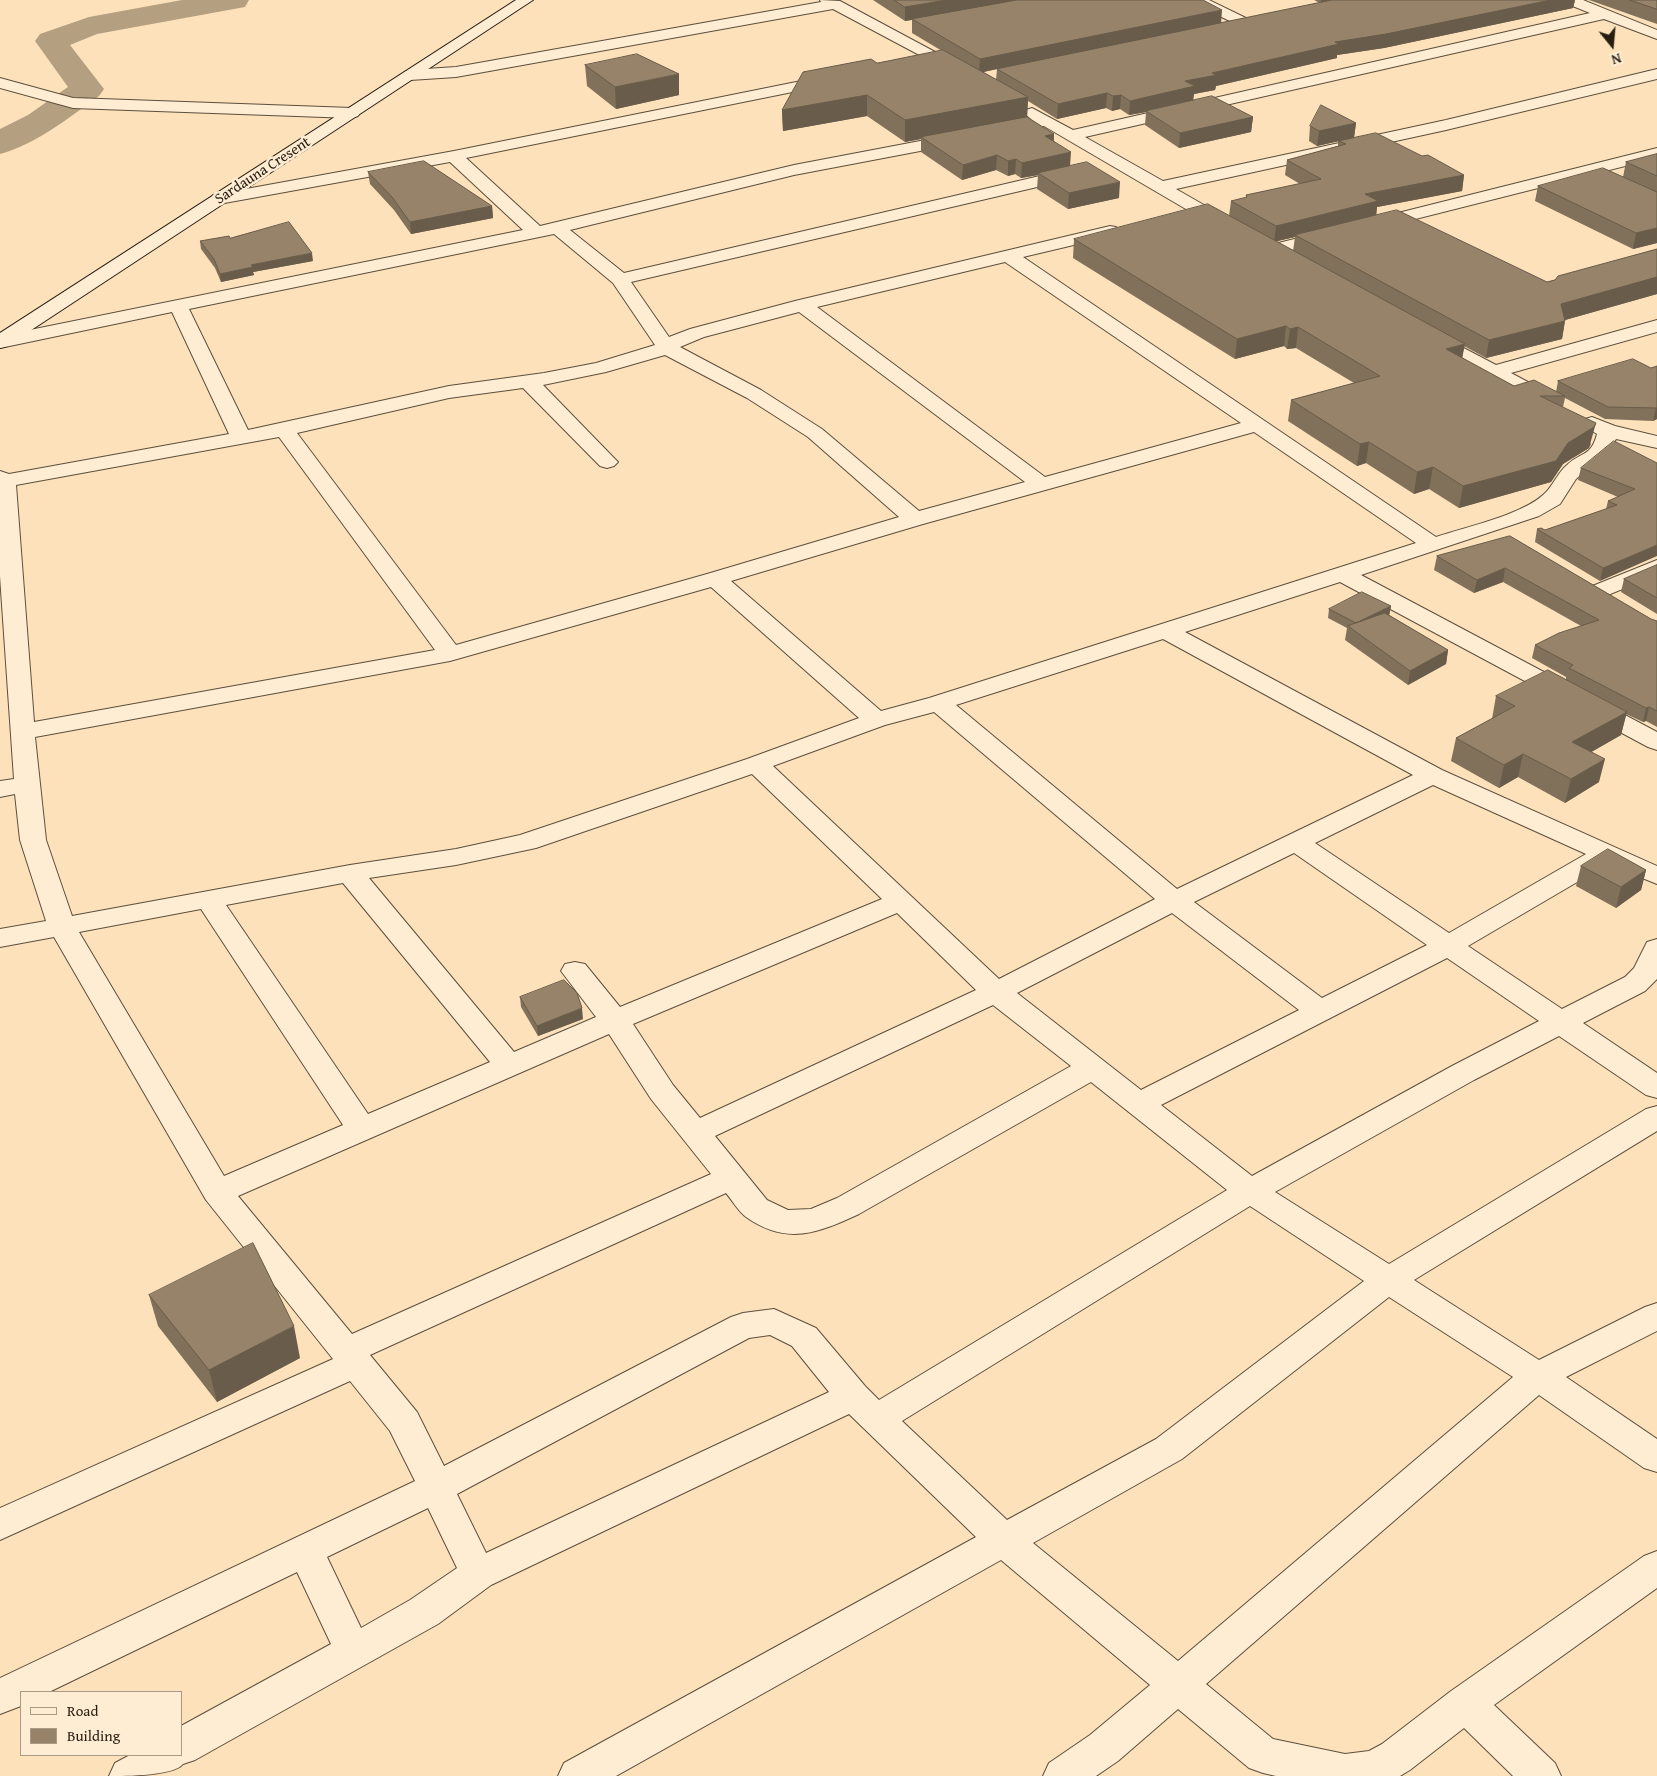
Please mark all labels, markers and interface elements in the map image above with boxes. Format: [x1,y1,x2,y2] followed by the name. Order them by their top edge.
[1587,20,1637,70] north arrow
[1609,48,1624,70] text: N
[212,133,314,209] street label: Sardauna Cresent
[20,1691,182,1756] legend
[67,1700,98,1721] text: Road
[67,1725,120,1746] text: Building

